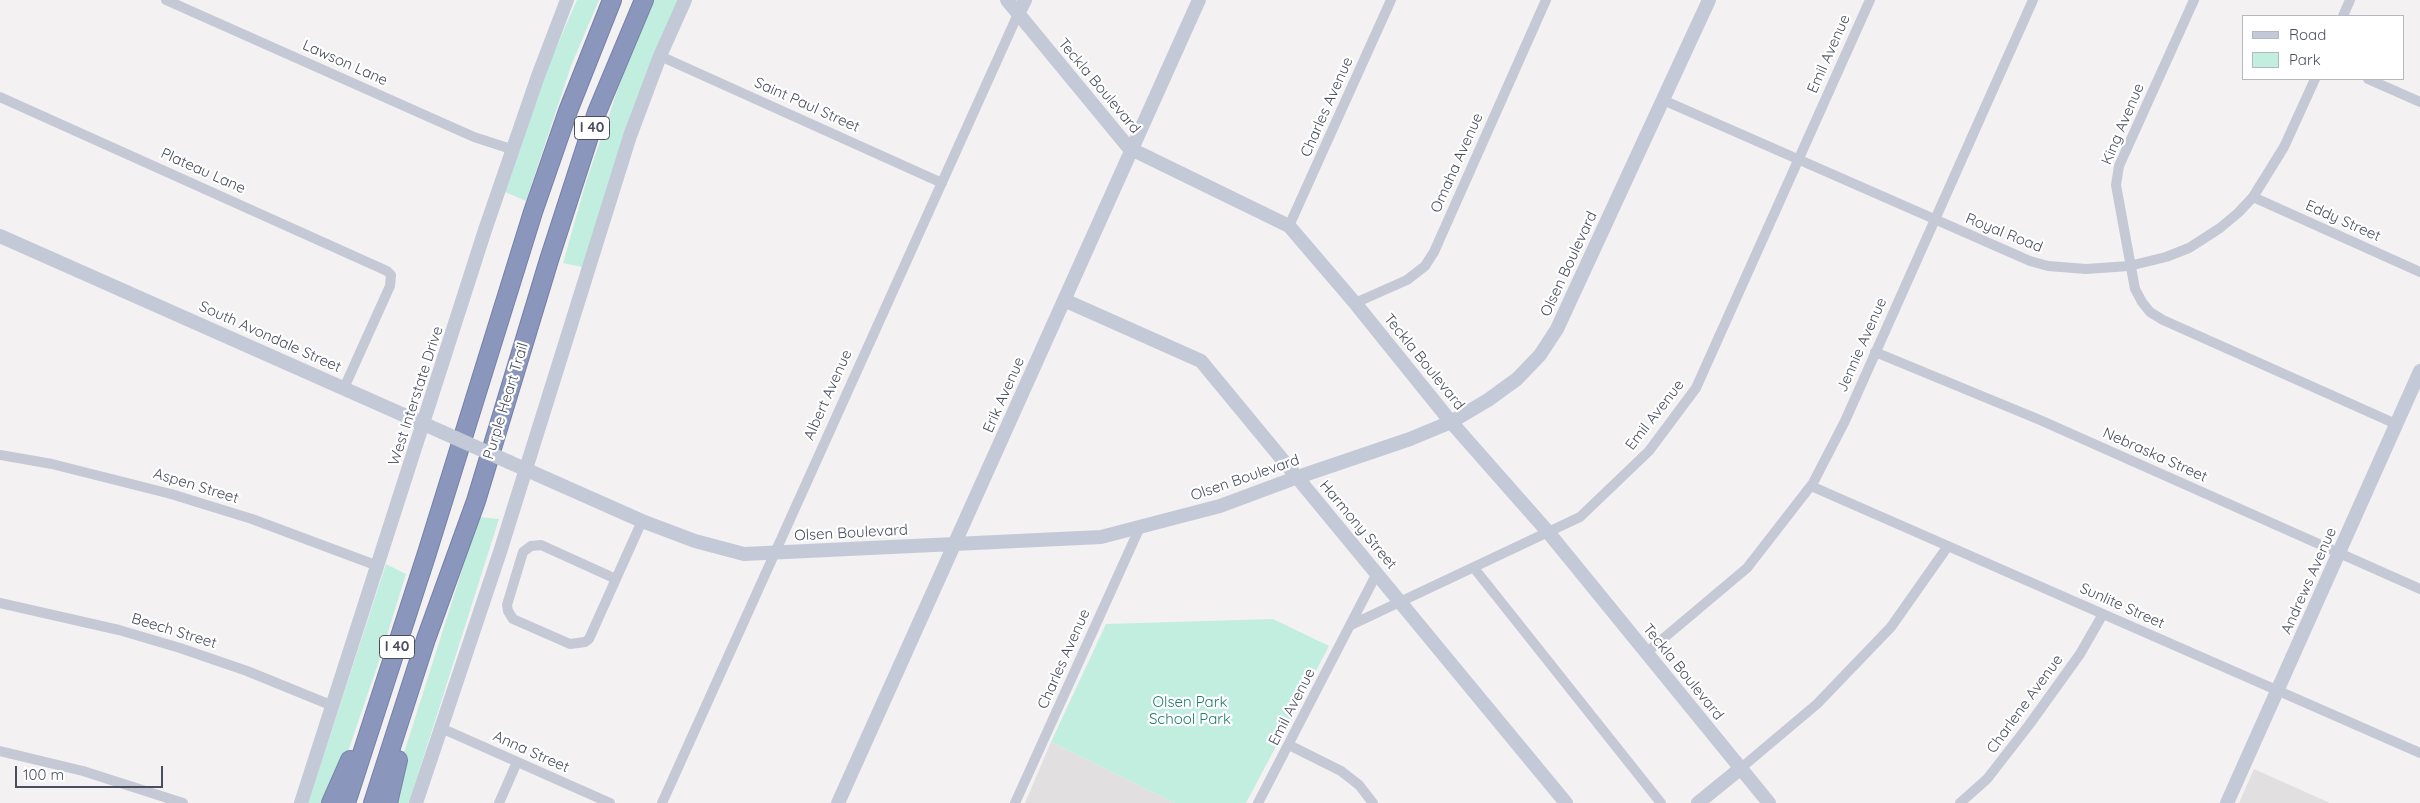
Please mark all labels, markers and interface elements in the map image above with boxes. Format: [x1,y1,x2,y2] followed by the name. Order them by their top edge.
[1804,12,1854,96] street label: Emil Avenue
[2242,15,2405,80] legend
[2289,25,2326,44] text: Road
[1054,35,1144,137] street label: Teckla Boulevard
[300,36,390,90] street label: Lawson Lane
[2289,50,2321,69] text: Park
[1297,54,1357,160] street label: Charles Avenue
[752,74,862,136] street label: Saint Paul Street
[2098,81,2148,167] street label: King Avenue
[1427,110,1487,216] street label: Omaha Avenue
[574,116,610,140] road number: I 40
[158,144,248,198] street label: Plateau Lane
[2303,196,2383,246] street label: Eddy Street
[1537,209,1601,319] street label: Olsen Boulevard
[1963,209,2045,257] street label: Royal Road
[1833,295,1891,395] street label: Jennie Avenue
[196,298,344,376] street label: South Avondale Street
[1380,310,1468,414] street label: Teckla Boulevard
[385,324,447,468] street label: West Interstate Drive
[480,341,532,461] street label: Purple Heart Trail
[800,347,856,443] street label: Albert Avenue
[979,354,1029,436] street label: Erik Avenue
[1622,376,1688,454] street label: Emil Avenue
[2100,424,2210,486] street label: Nebraska Street
[1188,451,1302,505] street label: Olsen Boulevard
[151,465,241,507] street label: Aspen Street
[1316,477,1400,573] street label: Harmony Street
[794,521,908,545] street label: Olsen Boulevard
[2277,525,2341,637] street label: Andrews Avenue
[2077,579,2167,633] street label: Sunlite Street
[1034,606,1094,712] street label: Charles Avenue
[129,610,219,652] street label: Beech Street
[1639,620,1727,724] street label: Teckla Boulevard
[380,636,414,659] road number: I 40
[1983,651,2067,757] street label: Charlene Avenue
[1265,665,1319,749] street label: Emil Avenue
[1149,693,1231,728] park label: Olsen Park School Park
[490,727,572,777] street label: Anna Street
[18,756,165,788] scale bar
[23,765,64,784] text: 100 m

